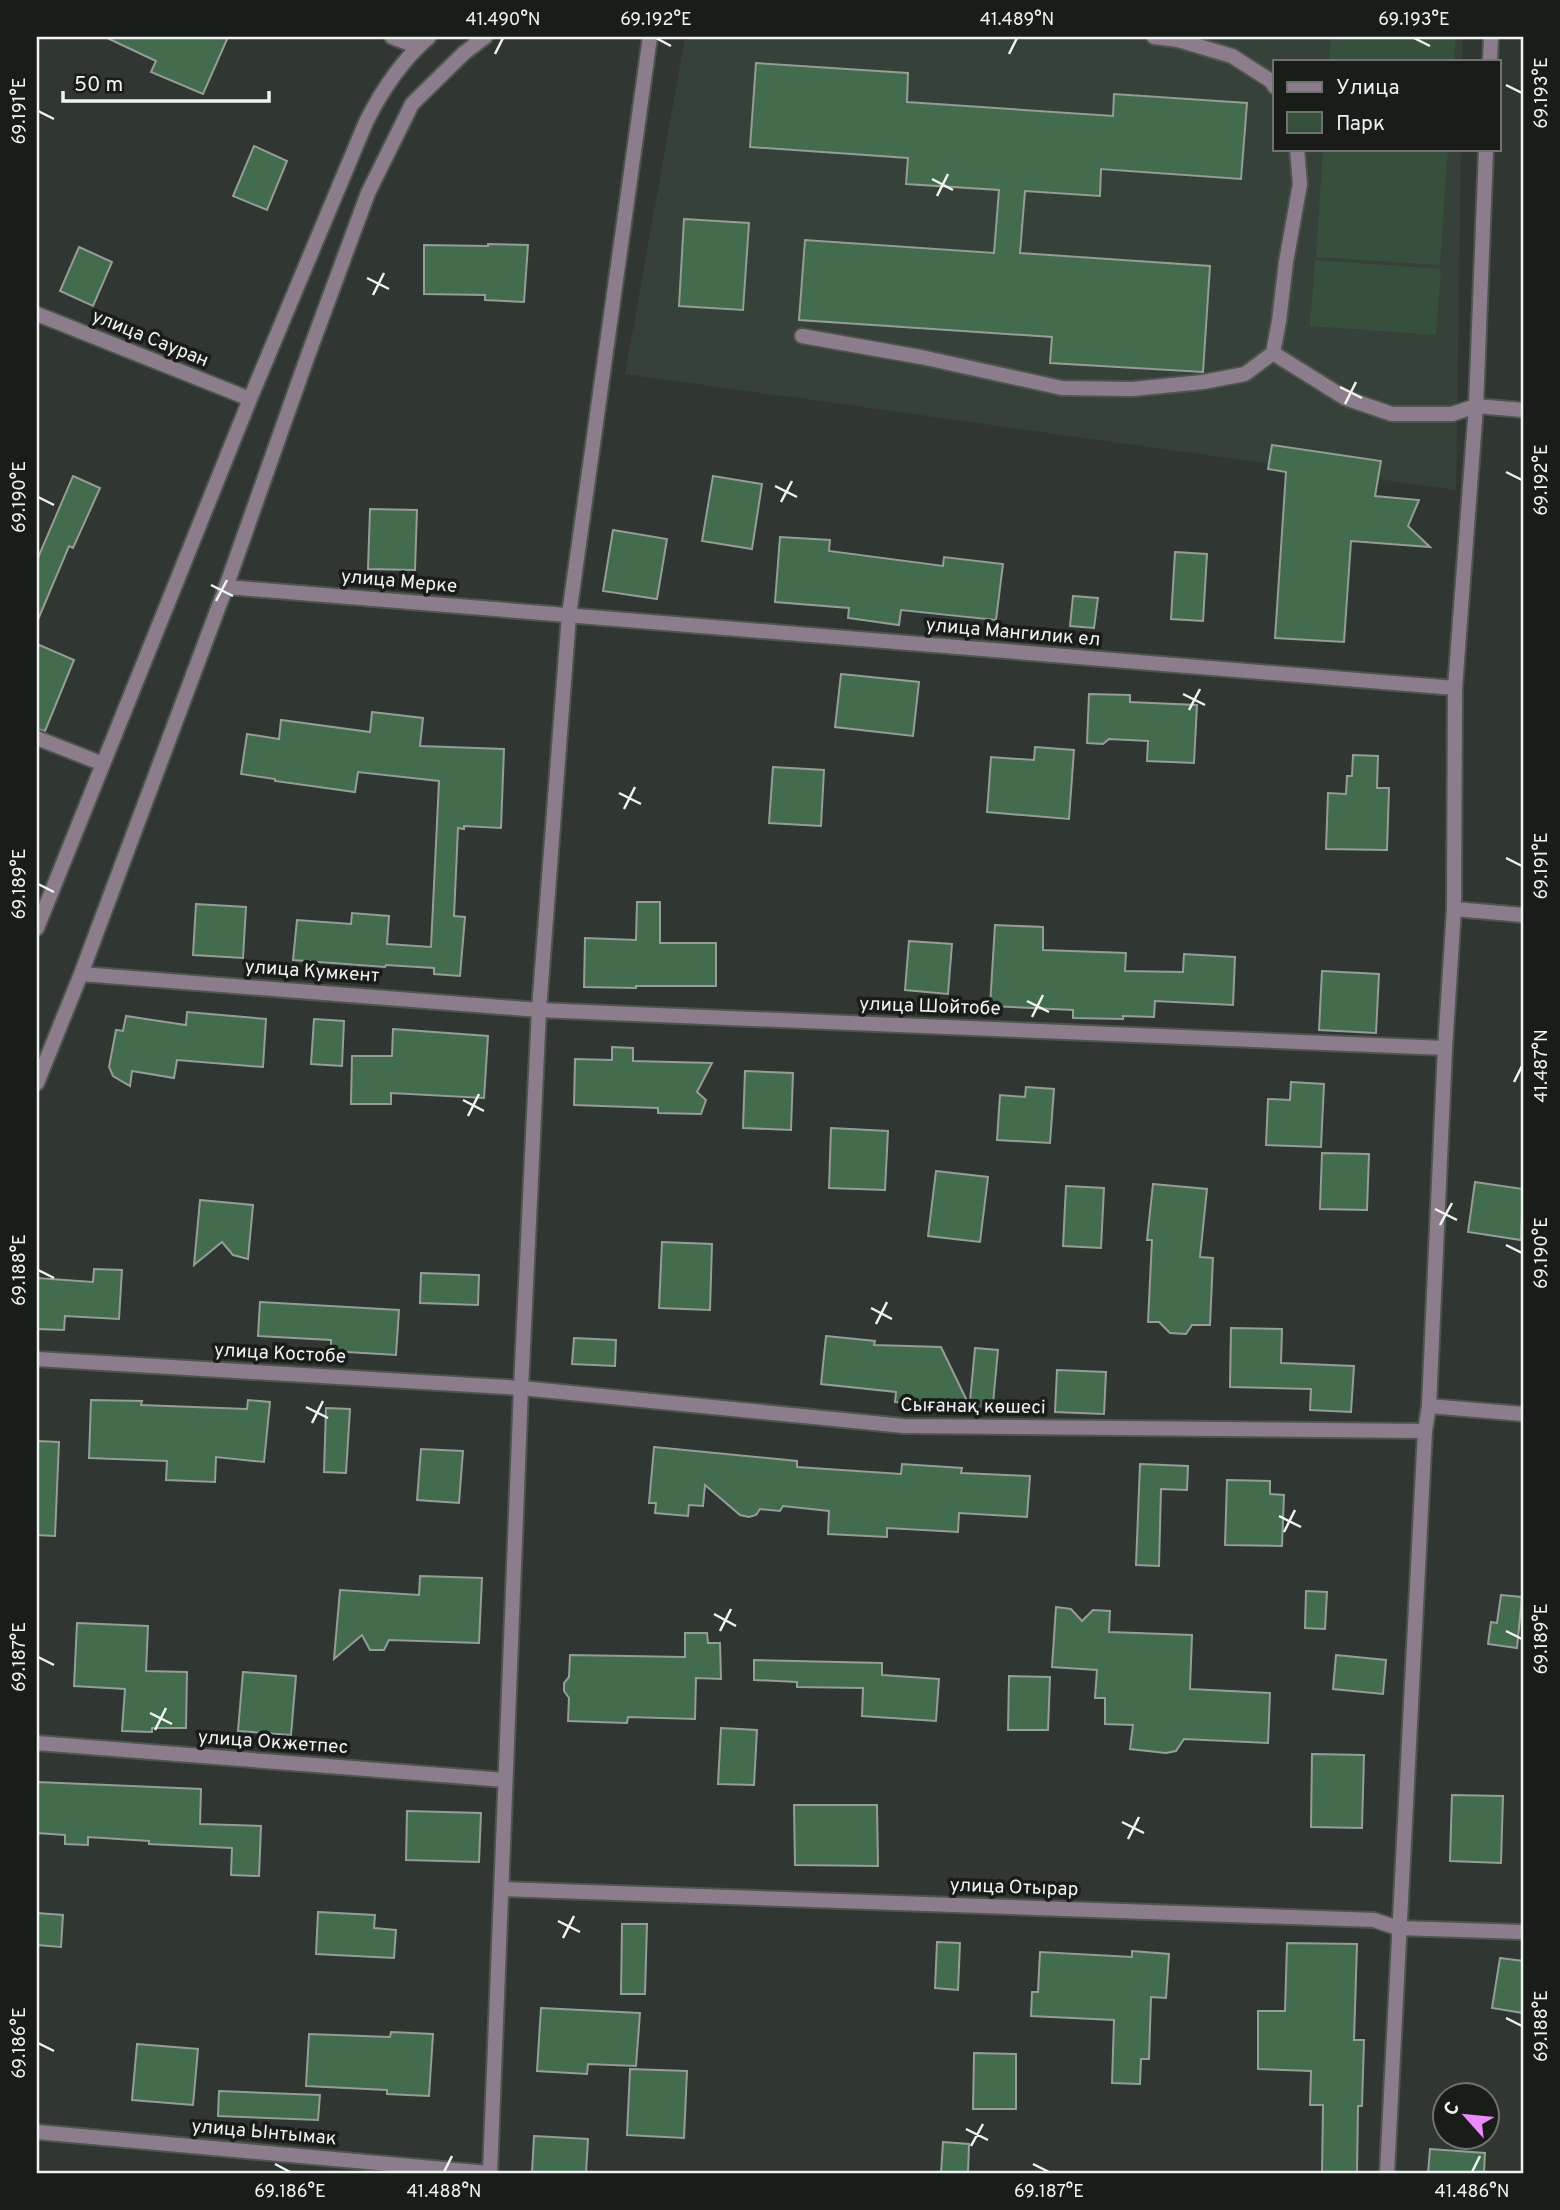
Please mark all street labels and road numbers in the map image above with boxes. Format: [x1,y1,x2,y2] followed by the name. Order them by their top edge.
[88,305,212,373] street label: улица Сауран
[340,565,458,599] street label: улица Мерке
[925,613,1101,653] street label: улица Мангилик ел
[244,955,381,989] street label: улица Кумкент
[859,993,1001,1021] street label: улица Шойтобе
[213,1339,347,1369] street label: улица Костобе
[900,1394,1046,1420] street label: Сығанақ көшесі
[197,1726,349,1760] street label: улица Окжетпес
[949,1874,1079,1902] street label: улица Отырар
[190,2115,338,2151] street label: улица Ынтымак

